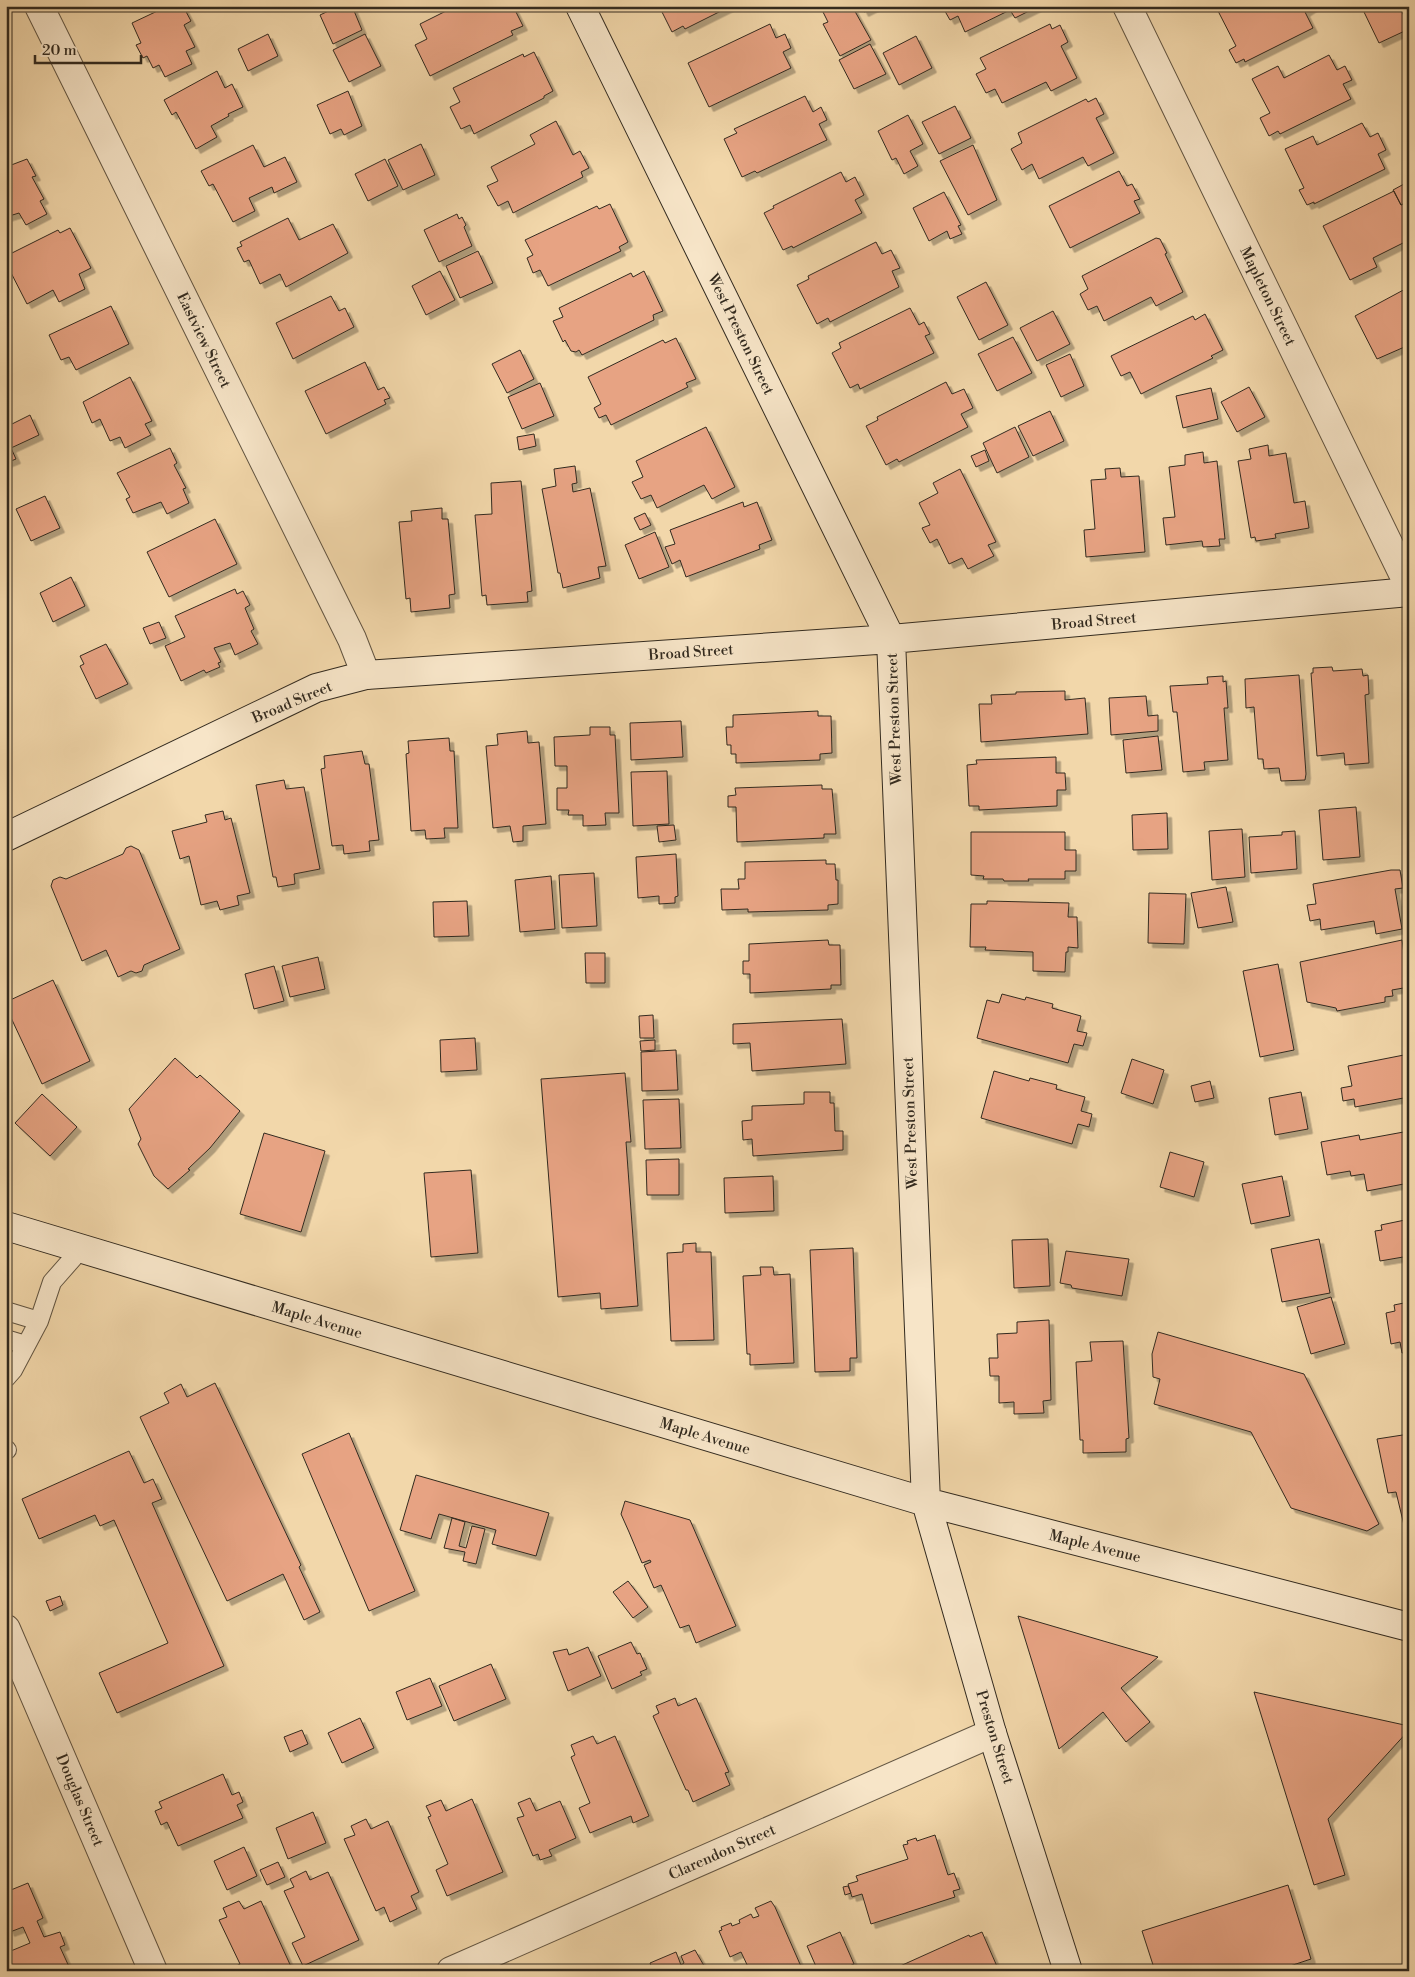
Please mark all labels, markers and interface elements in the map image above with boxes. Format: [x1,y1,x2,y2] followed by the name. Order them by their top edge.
[35,32,141,64] scale bar
[42,41,77,60] text: 20 m
[1235,244,1300,349] street label: Mapleton Street
[703,270,778,399] street label: West Preston Street
[172,289,235,392] street label: Eastview Street
[1050,608,1138,635] street label: Broad Street
[647,640,735,665] street label: Broad Street
[883,652,906,787] street label: West Preston Street
[248,677,336,728] street label: Broad Street
[899,1056,922,1191] street label: West Preston Street
[269,1298,365,1343] street label: Maple Avenue
[657,1414,753,1459] street label: Maple Avenue
[1047,1526,1143,1567] street label: Maple Avenue
[971,1688,1018,1787] street label: Preston Street
[51,1751,108,1850] street label: Douglas Street
[666,1820,779,1885] street label: Clarendon Street

